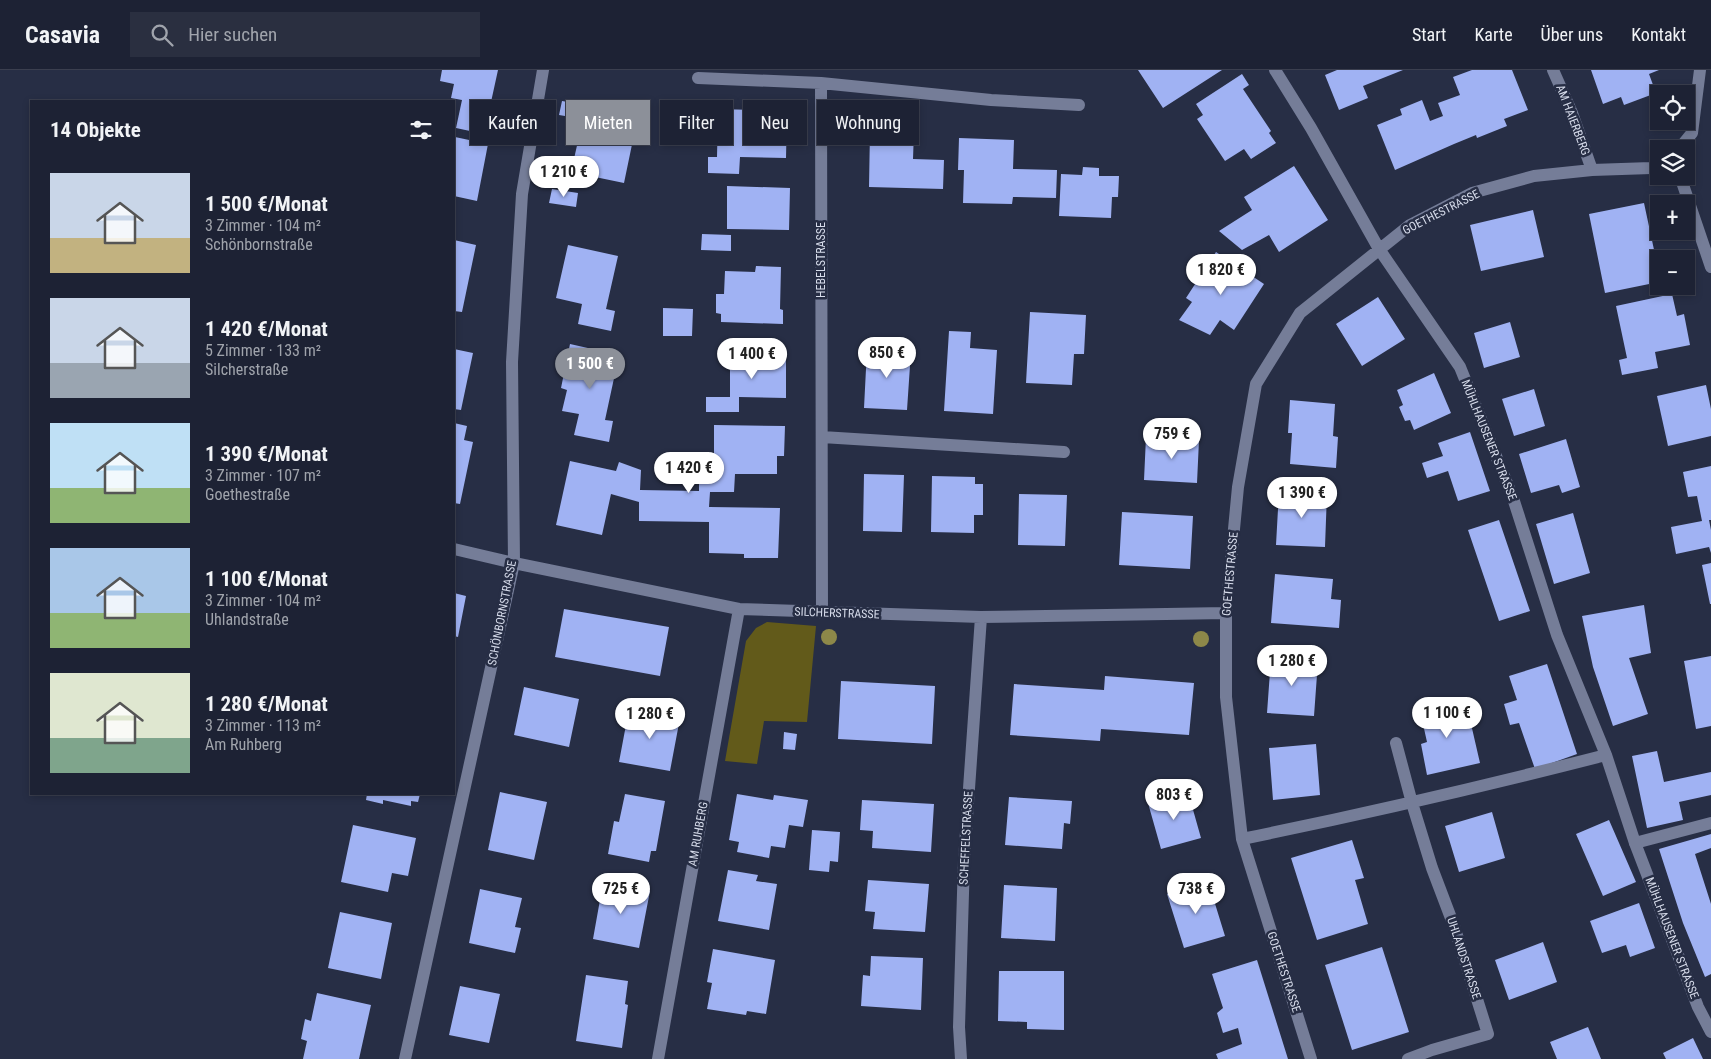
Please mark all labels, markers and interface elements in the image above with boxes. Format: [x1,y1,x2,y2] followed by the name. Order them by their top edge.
[130,12,480,57] search box
[25,21,100,49] text: Casavia
[148,21,176,49] icon: search
[188,23,277,46] text: Hier suchen
[1412,24,1446,45] text: Start
[1474,24,1513,45] text: Karte
[1541,24,1603,45] text: Über uns
[1631,24,1686,45] text: Kontakt
[1553,83,1593,157] street label: AM HAIERBERG
[1650,85,1695,295] map controls
[1650,85,1695,130] button: locate
[470,100,556,145] chip: Kaufen
[566,100,650,145] chip: Mieten
[660,100,733,145] chip: Filter
[743,100,807,145] chip: Neu
[817,100,919,145] chip: Wohnung
[407,116,435,144] icon: filters
[50,118,141,142] text: 14 Objekte
[1650,140,1695,185] button: layers
[518,156,610,198] pin: 1 210 €
[540,162,588,181] text: 1 210 €
[1400,187,1482,237] street label: GOETHESTRASSE
[205,192,328,216] text: 1 500 €/Monat
[90,193,150,253] icon: home
[1650,195,1695,240] button: +
[205,216,321,235] text: 3 Zimmer · 104 m²
[814,222,828,298] street label: HEBELSTRASSE
[205,235,313,254] text: Schönbornstraße
[1650,250,1695,295] button: −
[1175,254,1267,296] pin: 1 820 €
[1197,260,1245,279] text: 1 820 €
[205,317,328,341] text: 1 420 €/Monat
[90,318,150,378] icon: home
[852,336,922,379] pin: 850 €
[706,338,798,380] pin: 1 400 €
[205,341,321,360] text: 5 Zimmer · 133 m²
[869,343,905,362] text: 850 €
[728,344,776,363] text: 1 400 €
[544,348,636,390] pin: 1 500 €
[566,354,614,373] text: 1 500 €
[205,360,288,379] text: Silcherstraße
[1458,377,1521,502] street label: MÜHLHAUSENER STRASSE
[1137,418,1207,460] pin: 759 €
[1154,424,1190,443] text: 759 €
[205,442,328,466] text: 1 390 €/Monat
[90,443,150,503] icon: home
[643,452,735,494] pin: 1 420 €
[665,458,713,477] text: 1 420 €
[205,466,321,485] text: 3 Zimmer · 107 m²
[1256,476,1348,519] pin: 1 390 €
[1278,483,1326,502] text: 1 390 €
[205,485,290,504] text: Goethestraße
[1219,531,1241,617] street label: GOETHESTRASSE
[484,559,519,667] street label: SCHÖNBORNSTRASSE
[205,567,328,591] text: 1 100 €/Monat
[90,568,150,628] icon: home
[205,591,321,610] text: 3 Zimmer · 104 m²
[794,605,880,621] street label: SILCHERSTRASSE
[205,610,289,629] text: Uhlandstraße
[1246,644,1338,687] pin: 1 280 €
[1268,651,1316,670] text: 1 280 €
[205,692,328,716] text: 1 280 €/Monat
[90,693,150,753] icon: home
[1401,696,1493,739] pin: 1 100 €
[604,698,696,740] pin: 1 280 €
[1423,703,1471,722] text: 1 100 €
[626,704,674,723] text: 1 280 €
[205,716,321,735] text: 3 Zimmer · 113 m²
[205,735,282,754] text: Am Ruhberg
[1139,778,1209,821] pin: 803 €
[1156,785,1192,804] text: 803 €
[957,791,975,885] street label: SCHEFFELSTRASSE
[685,801,711,867] street label: AM RUHBERG
[586,872,656,915] pin: 725 €
[1161,872,1231,915] pin: 738 €
[1642,875,1703,1001] street label: MÜHLHAUSENER STRASSE
[603,879,639,898] text: 725 €
[1178,879,1214,898] text: 738 €
[1444,915,1484,1001] street label: UHLANDSTRASSE
[1264,930,1304,1014] street label: GOETHESTRASSE

